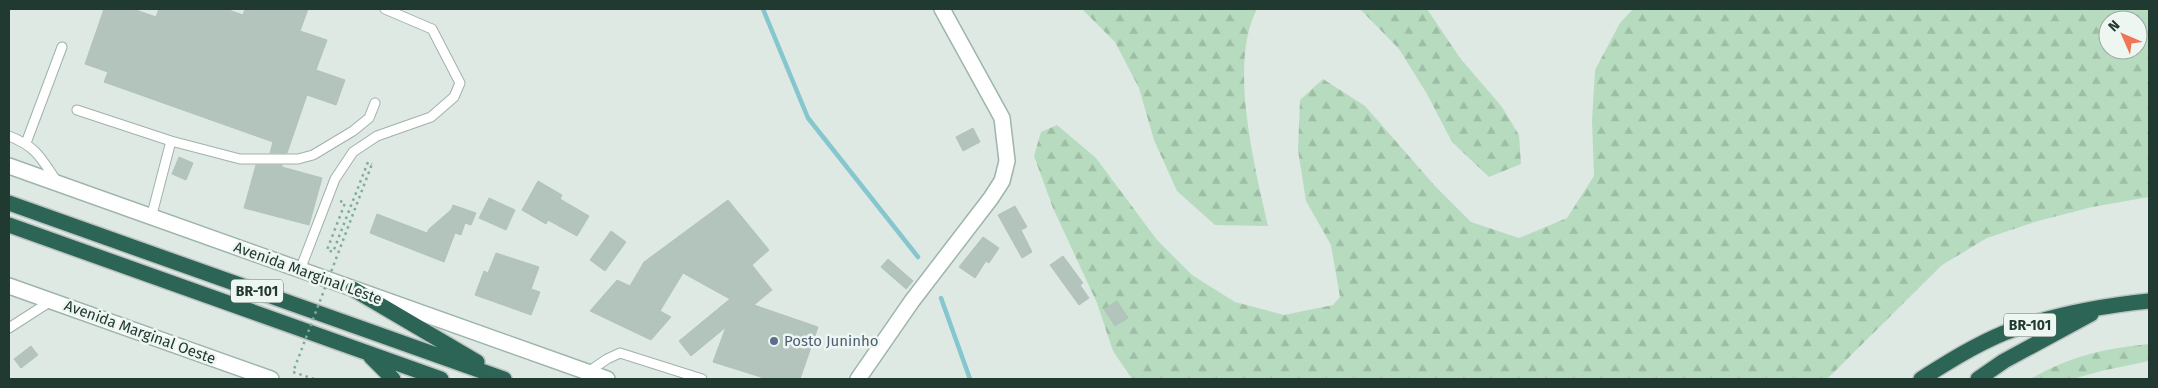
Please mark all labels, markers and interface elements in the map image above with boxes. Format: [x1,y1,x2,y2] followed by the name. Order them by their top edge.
[2098,10,2148,60] north arrow
[2105,17,2123,35] text: N
[231,238,385,308] street label: Avenida Marginal Leste
[231,280,283,302] road number: BR-101
[62,296,218,368] street label: Avenida Marginal Oeste
[2004,314,2056,336] road number: BR-101
[784,332,879,350] place label: Posto Juninho
[768,335,780,347] marker: Posto Juninho

